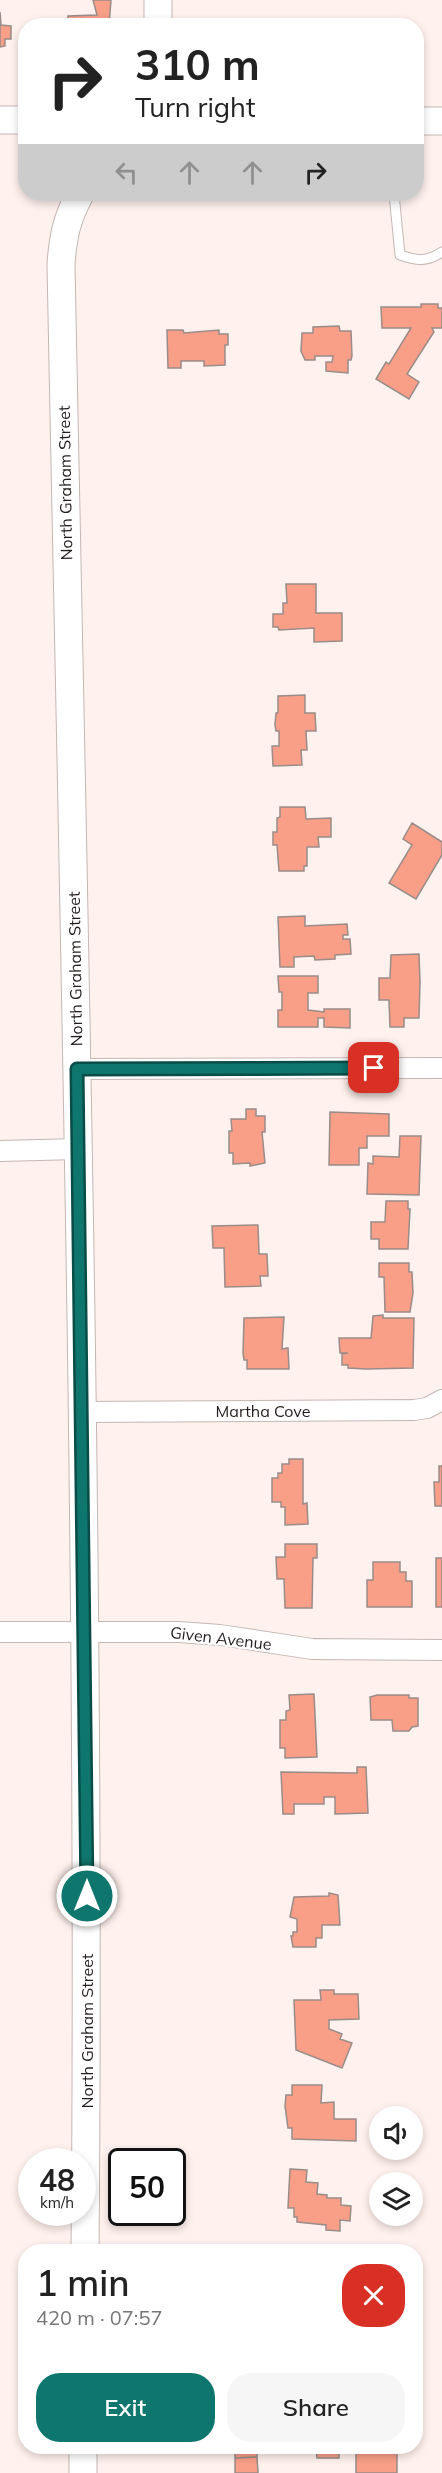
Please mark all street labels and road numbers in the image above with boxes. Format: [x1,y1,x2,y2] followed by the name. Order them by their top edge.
[54,405,76,561] street label: North Graham Street
[64,891,86,1047] street label: North Graham Street
[216,1401,310,1421] street label: Martha Cove
[169,1622,273,1654] street label: Given Avenue
[77,1953,97,2108] street label: North Graham Street

